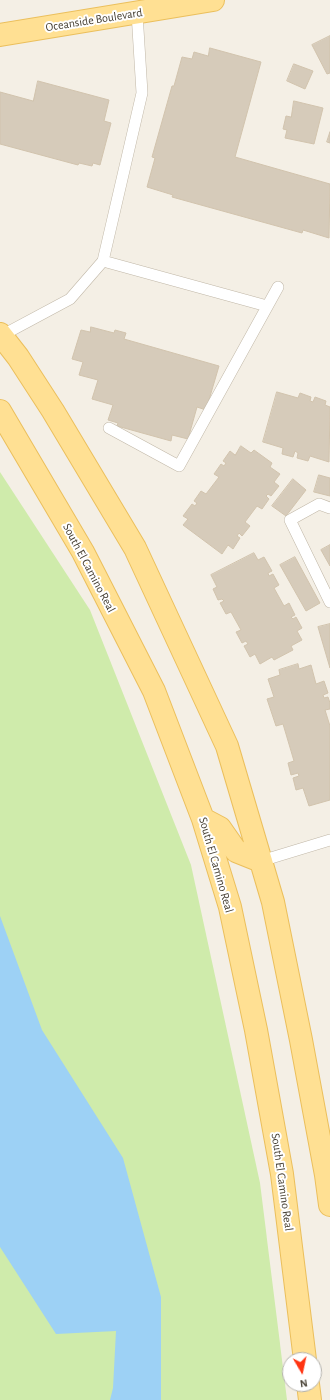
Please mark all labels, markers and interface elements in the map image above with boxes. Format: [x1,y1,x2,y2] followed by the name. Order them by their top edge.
[45,5,143,35] street label: Oceanside Boulevard
[59,521,119,615] street label: South El Camino Real
[195,816,237,914] street label: South El Camino Real
[268,1132,296,1232] street label: South El Camino Real
[282,1352,322,1392] north arrow
[299,1377,308,1389] text: N

